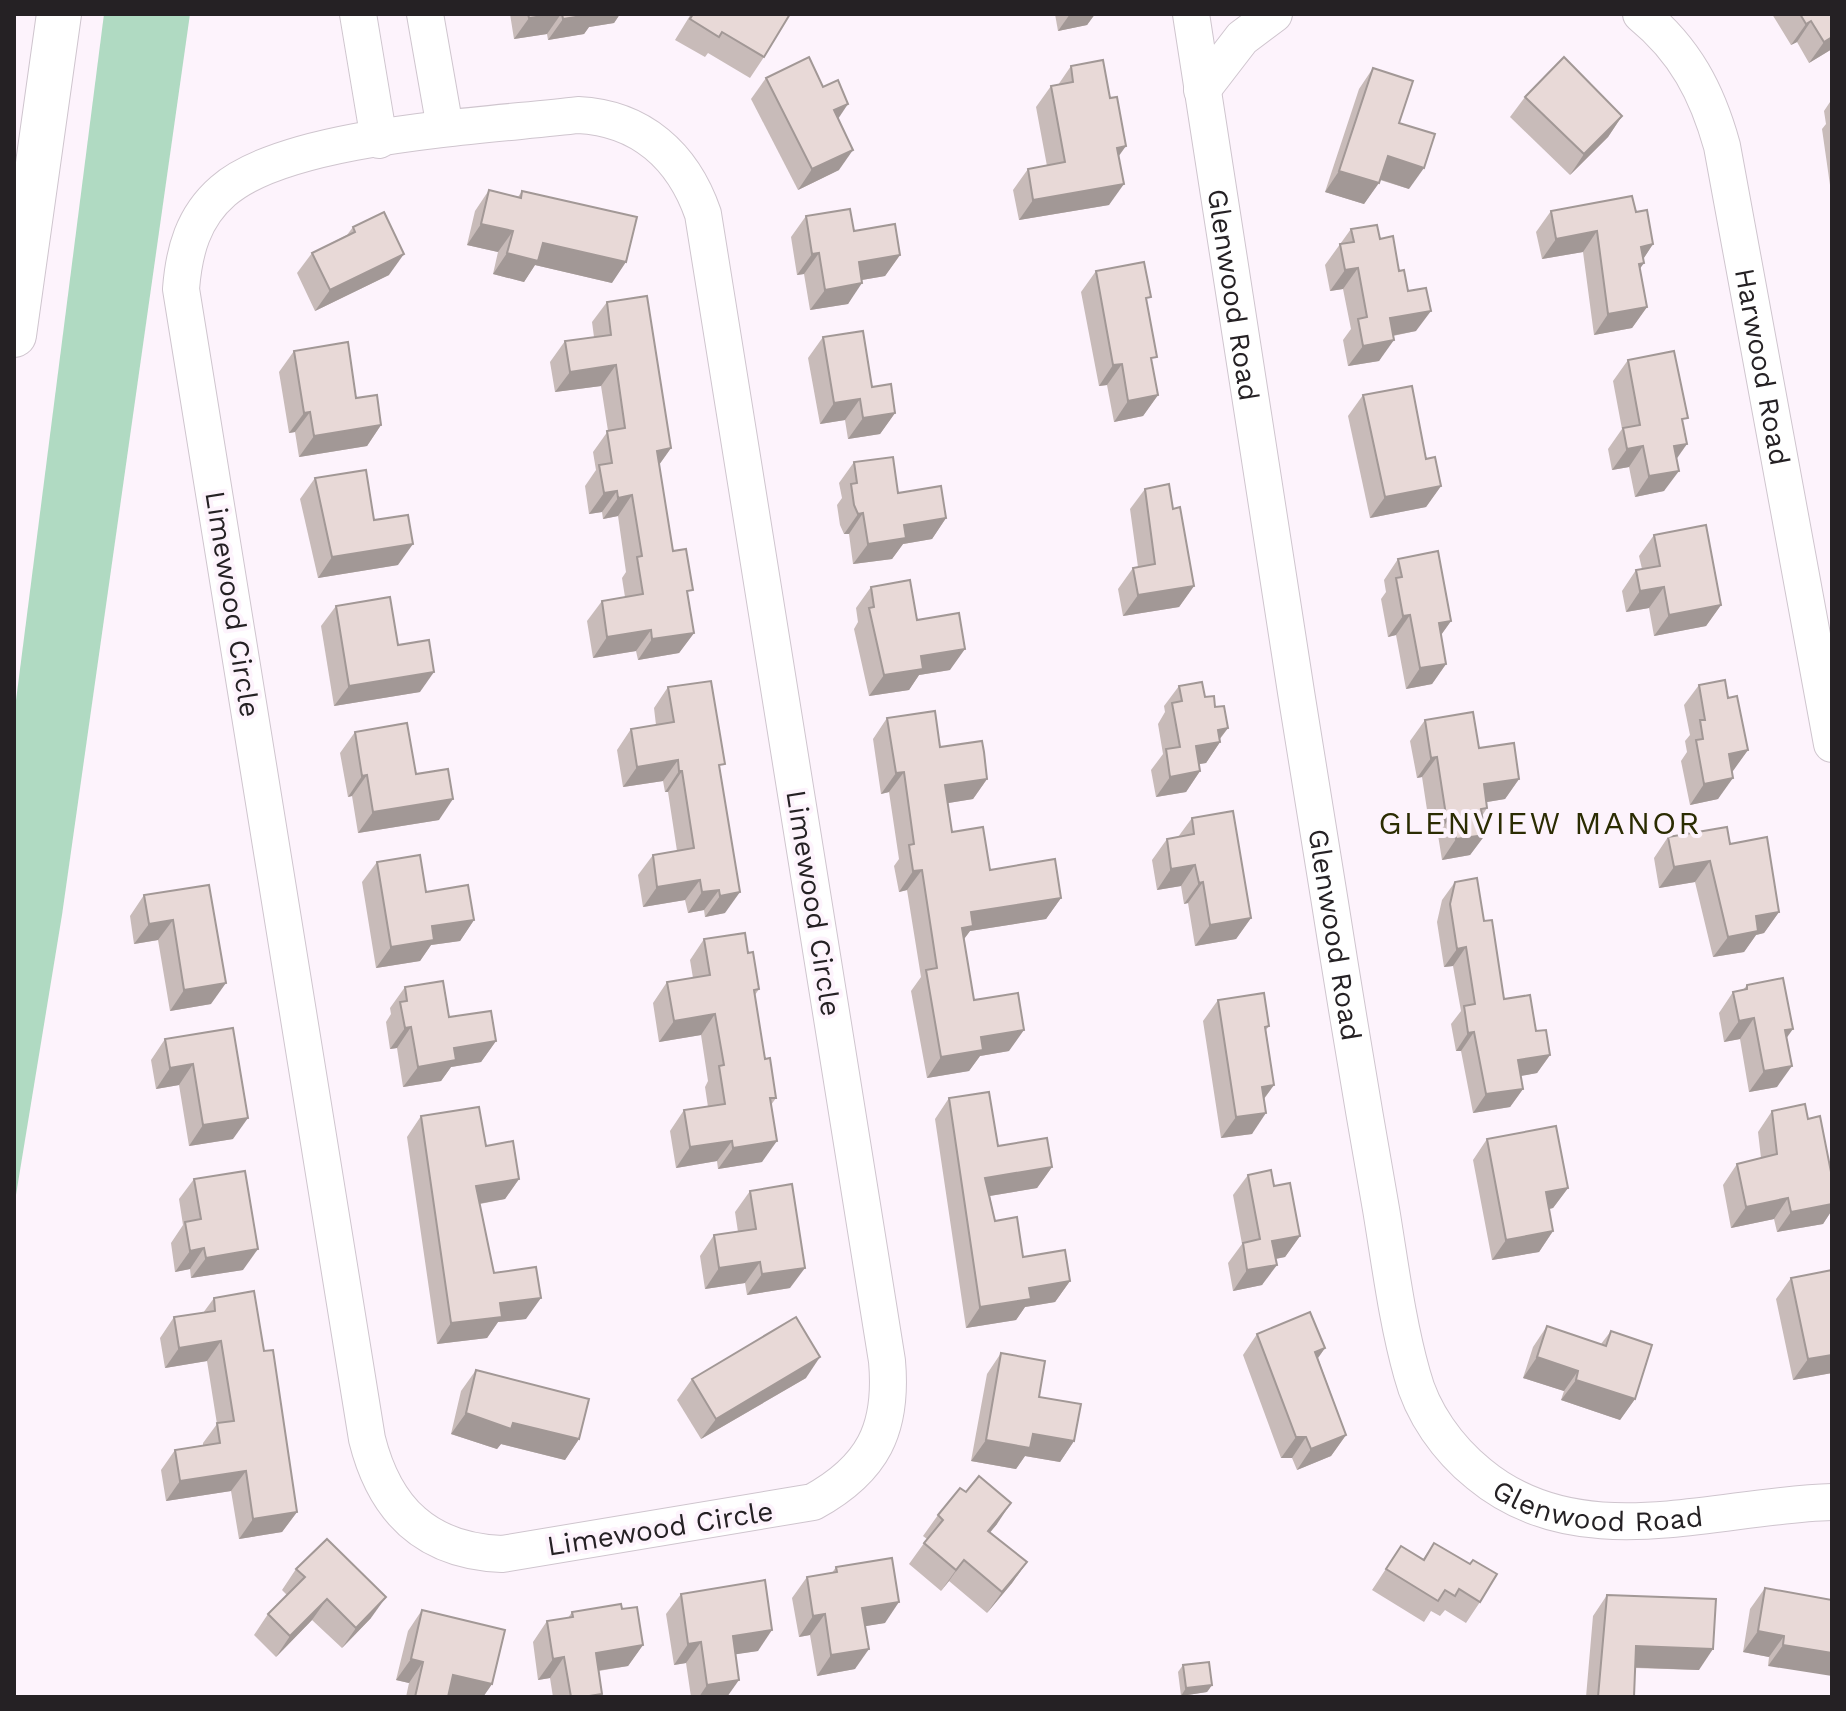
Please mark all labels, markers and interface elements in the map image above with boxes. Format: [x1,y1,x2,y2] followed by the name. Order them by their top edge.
[1200,187,1266,403] street label: Glenwood Road
[1728,266,1796,468] street label: Harwood Road
[198,489,267,719] street label: Limewood Circle
[779,788,848,1018] street label: Limewood Circle
[1379,804,1701,842] district label: GLENVIEW MANOR
[1301,826,1368,1043] street label: Glenwood Road
[1487,1473,1705,1538] street label: Glenwood Road
[545,1494,775,1563] street label: Limewood Circle

